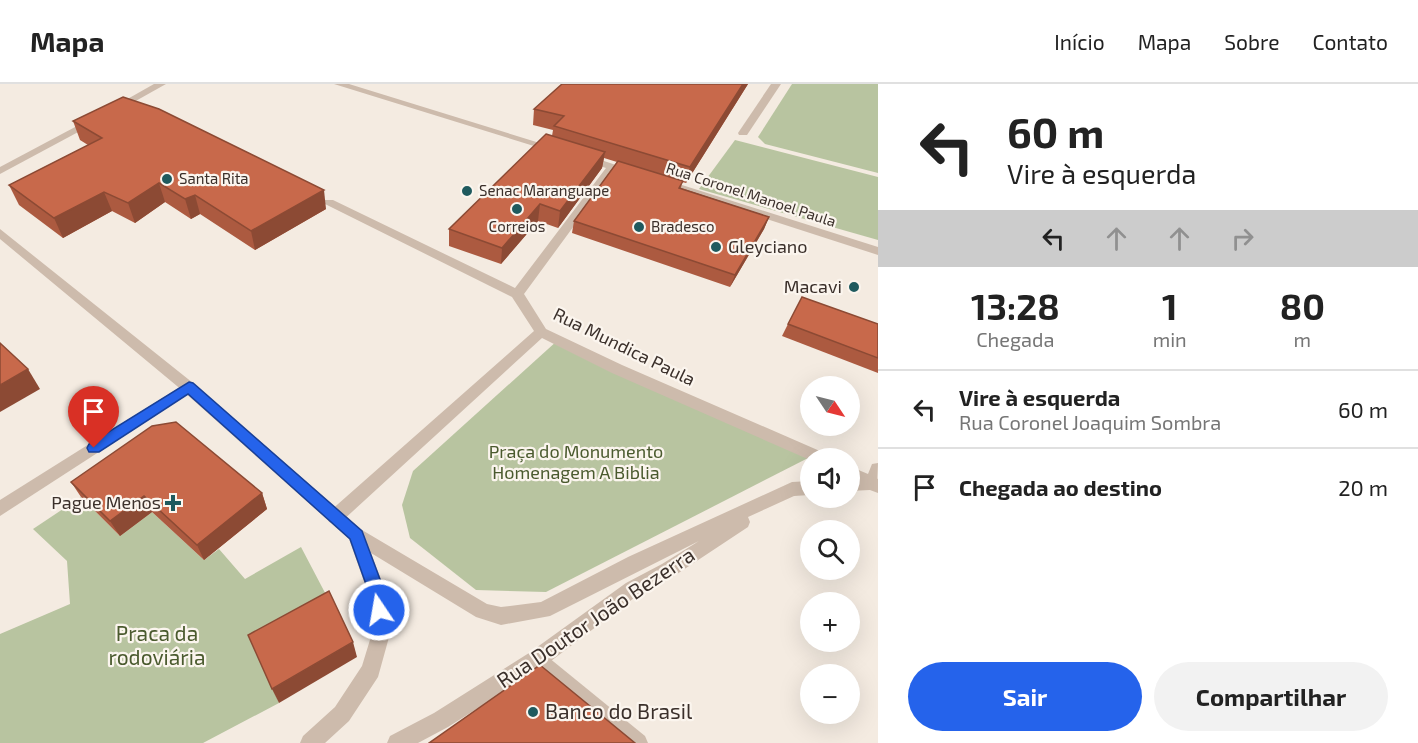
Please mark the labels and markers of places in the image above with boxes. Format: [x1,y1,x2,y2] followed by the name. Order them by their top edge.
[179,169,249,187] place label: Santa Rita
[160,172,174,186] marker: Santa Rita
[479,181,609,199] place label: Senac Maranguape
[460,184,474,198] marker: Senac Maranguape
[510,202,524,216] marker: Correios
[489,217,545,235] place label: Correios
[651,217,715,235] place label: Bradesco
[632,220,646,234] marker: Bradesco
[728,235,808,257] place label: Gleyciano
[709,240,723,254] marker: Gleyciano
[784,275,842,297] place label: Macavi
[847,280,861,294] marker: Macavi
[68,386,119,448] pin
[51,491,161,513] place label: Pague Menos
[166,496,180,510] marker: Pague Menos
[545,698,693,723] place label: Banco do Brasil
[526,705,540,719] marker: Banco do Brasil

